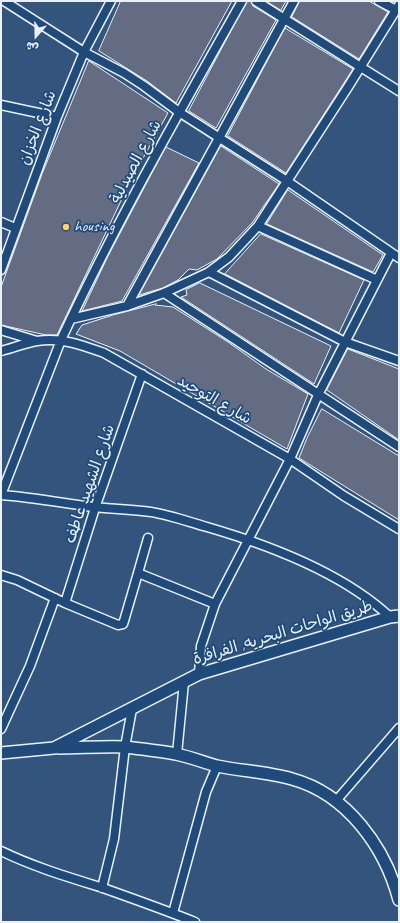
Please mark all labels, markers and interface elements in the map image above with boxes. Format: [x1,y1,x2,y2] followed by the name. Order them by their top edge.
[16,16,56,56] north arrow
[24,39,40,56] text: ش
[15,88,61,168] street label: شارع الخزان
[106,117,166,207] street label: شارع الصيدلية
[74,217,114,237] place label: housing
[61,222,71,232] marker: housing
[173,371,255,429] street label: شارع التوحيد
[61,422,119,546] street label: شارع الشهيد عاطف
[191,596,375,670] street label: طريق الواحات البحريه, الفرافرة

